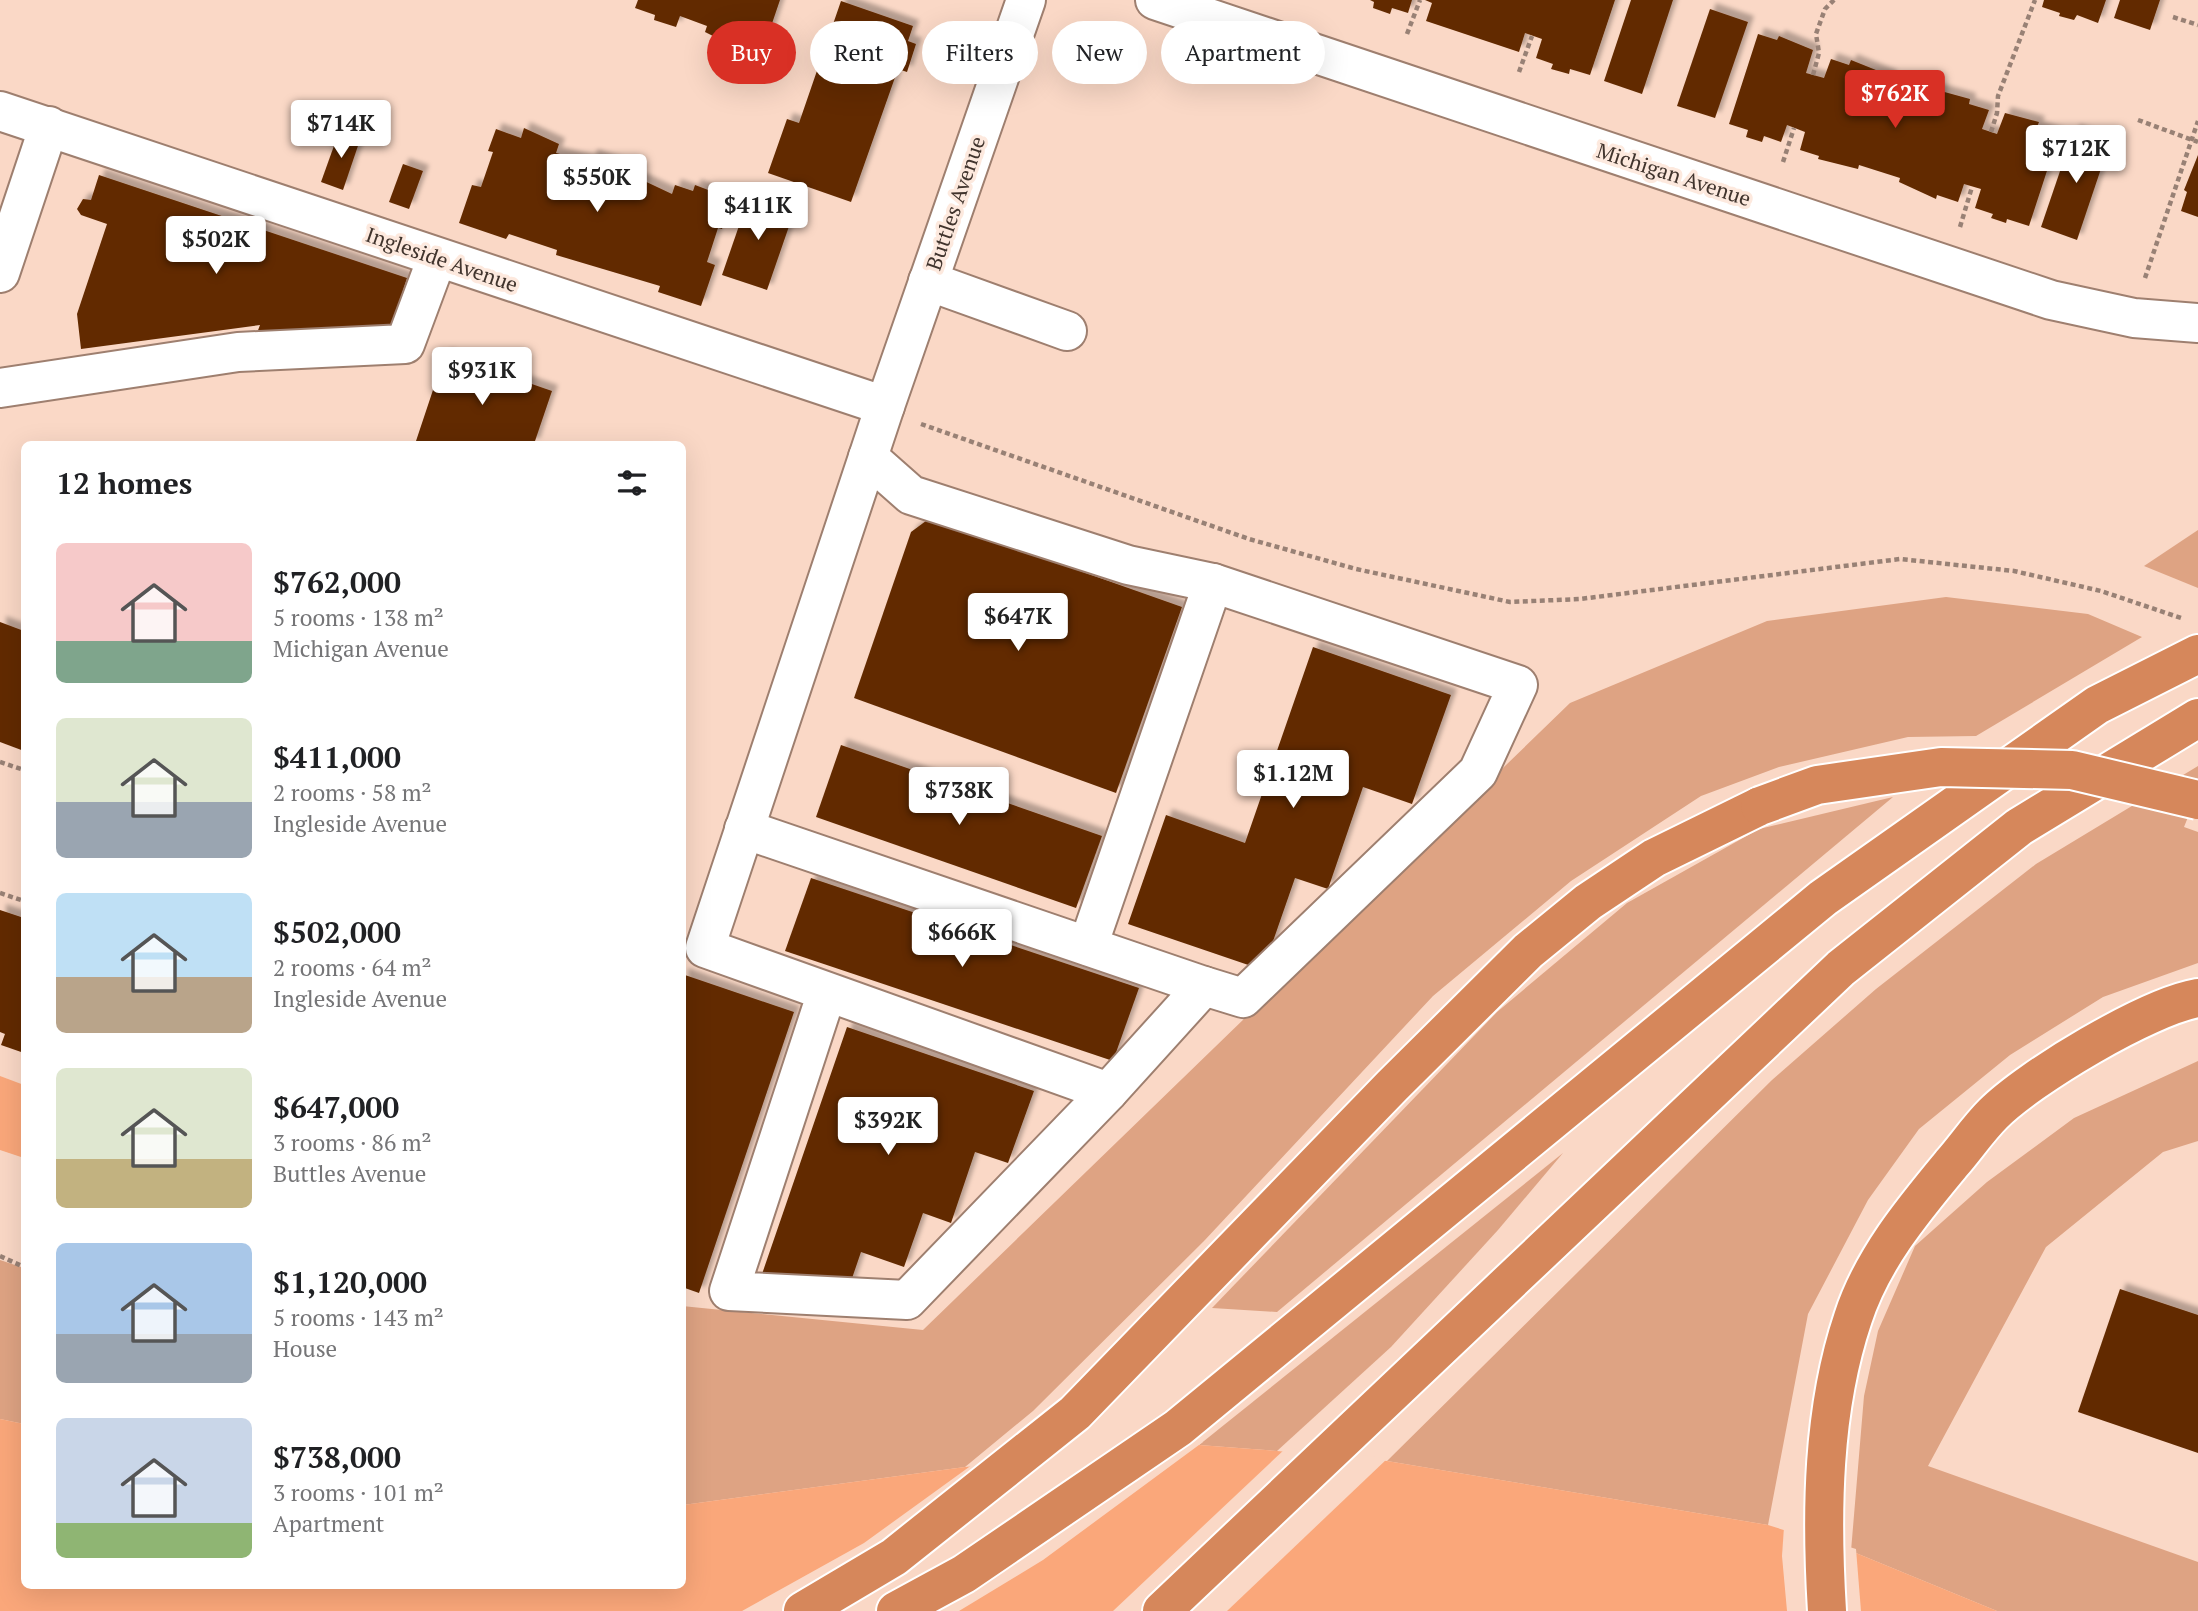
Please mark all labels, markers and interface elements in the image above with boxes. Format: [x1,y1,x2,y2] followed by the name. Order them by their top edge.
[707,21,796,84] chip: Buy
[810,21,908,84] chip: Rent
[922,21,1038,84] chip: Filters
[1052,21,1147,84] chip: New
[1161,21,1325,84] chip: Apartment
[1846,71,1944,130] pin: $762K
[1861,77,1929,108] text: $762K
[292,100,390,160] pin: $714K
[307,107,375,138] text: $714K
[2027,125,2125,185] pin: $712K
[919,132,991,274] street label: Buttles Avenue
[2042,132,2110,163] text: $712K
[1593,136,1755,212] street label: Michigan Avenue
[548,154,646,214] pin: $550K
[563,161,631,192] text: $550K
[709,182,807,242] pin: $411K
[724,189,792,220] text: $411K
[167,216,265,276] pin: $502K
[362,220,522,298] street label: Ingleside Avenue
[182,223,250,254] text: $502K
[433,348,531,407] pin: $931K
[448,354,516,385] text: $931K
[56,463,192,503] text: 12 homes
[613,464,651,502] icon: filters
[273,562,401,602] text: $762,000
[112,571,196,655] icon: home
[969,594,1067,653] pin: $647K
[984,600,1052,631] text: $647K
[273,602,444,633] text: 5 rooms · 138 m²
[273,633,449,664] text: Michigan Avenue
[273,737,401,777] text: $411,000
[112,746,196,830] icon: home
[1236,750,1350,810] pin: $1.12M
[1253,757,1333,788] text: $1.12M
[910,768,1008,827] pin: $738K
[925,774,993,805] text: $738K
[273,777,432,808] text: 2 rooms · 58 m²
[273,808,447,839] text: Ingleside Avenue
[913,909,1011,969] pin: $666K
[273,912,401,952] text: $502,000
[928,916,996,947] text: $666K
[112,921,196,1005] icon: home
[273,952,432,983] text: 2 rooms · 64 m²
[273,983,447,1014] text: Ingleside Avenue
[273,1087,399,1127] text: $647,000
[112,1096,196,1180] icon: home
[839,1098,937,1157] pin: $392K
[854,1104,922,1135] text: $392K
[273,1127,432,1158] text: 3 rooms · 86 m²
[273,1158,426,1189] text: Buttles Avenue
[273,1262,427,1302] text: $1,120,000
[112,1271,196,1355] icon: home
[273,1302,444,1333] text: 5 rooms · 143 m²
[273,1333,337,1364] text: House
[273,1437,401,1477] text: $738,000
[112,1446,196,1530] icon: home
[273,1477,444,1508] text: 3 rooms · 101 m²
[273,1508,384,1539] text: Apartment

